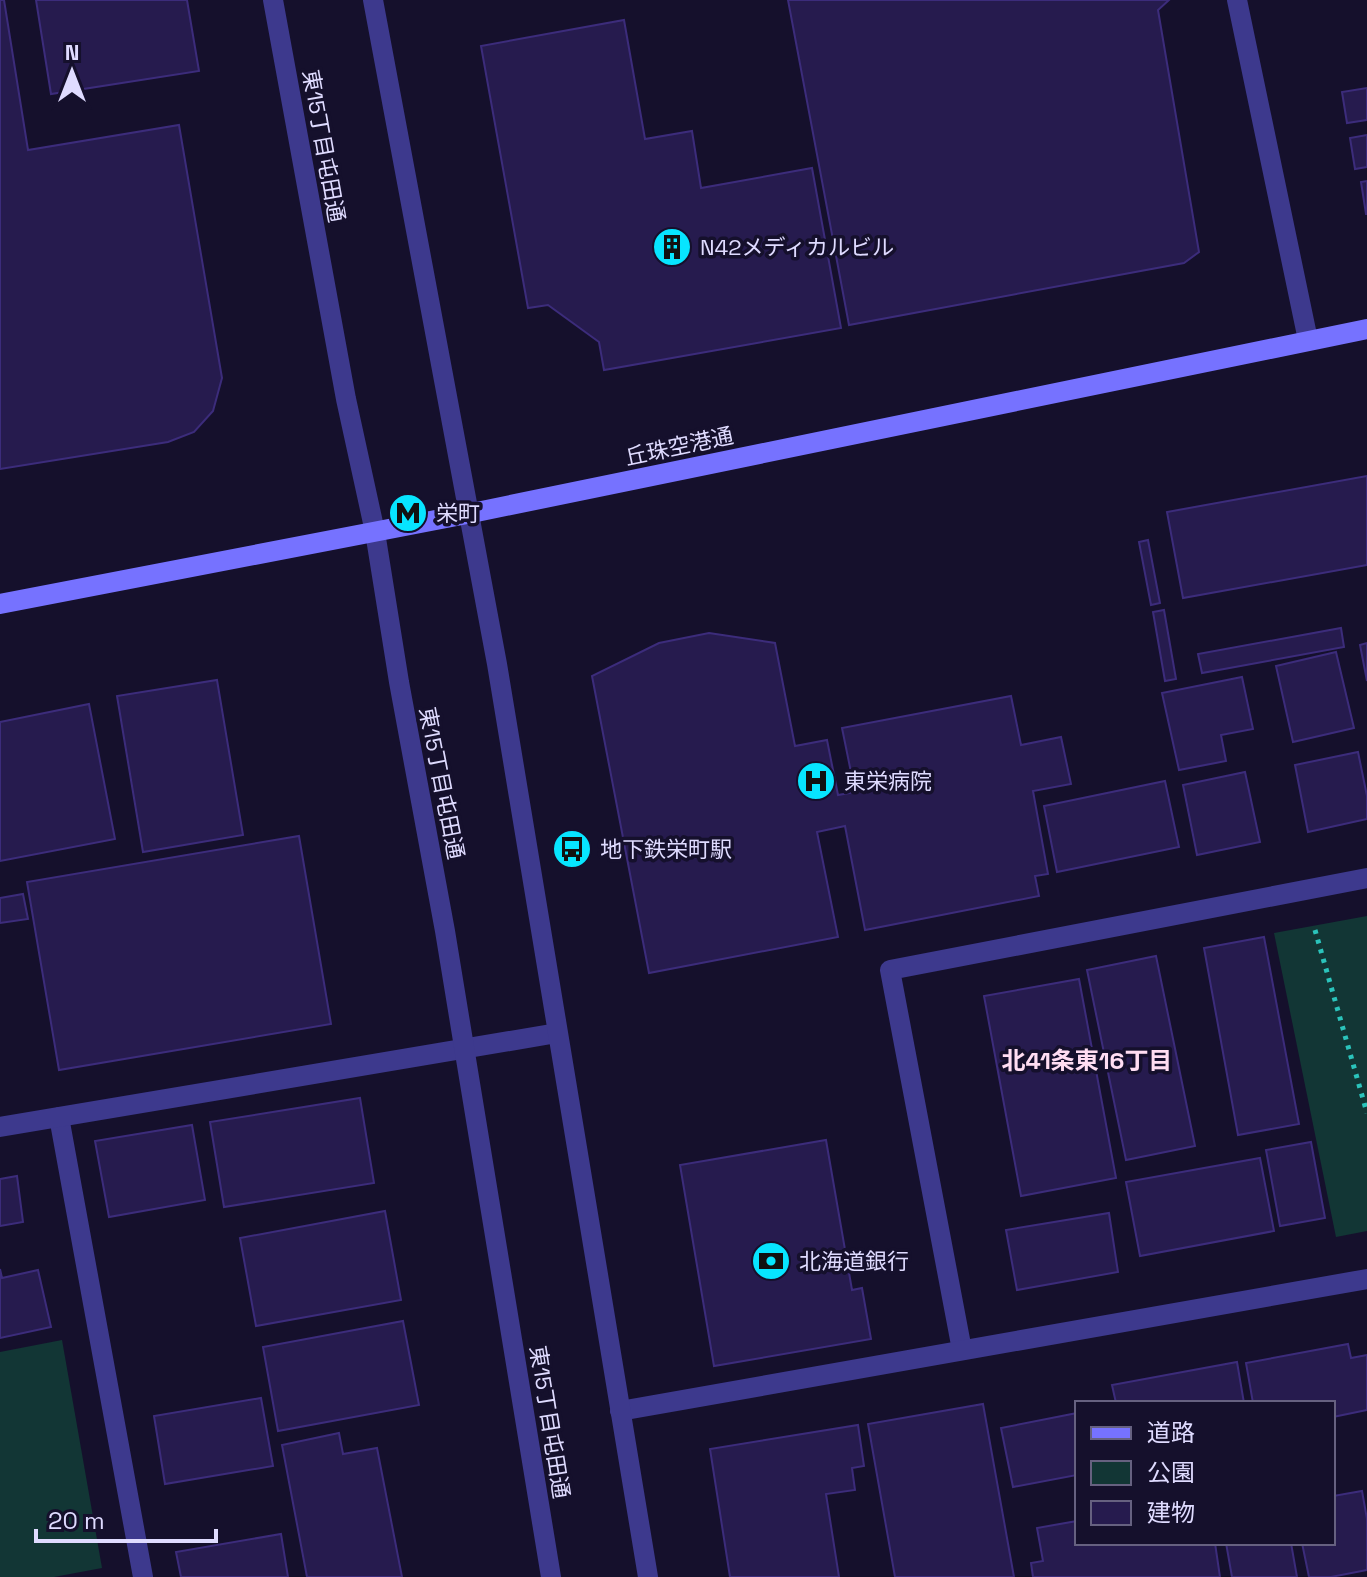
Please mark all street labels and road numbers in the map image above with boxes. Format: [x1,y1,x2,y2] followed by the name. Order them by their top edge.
[297,68,351,224] street label: 東15丁目屯田通
[622,421,736,471] street label: 丘珠空港通
[414,705,470,861] street label: 東15丁目屯田通
[524,1344,576,1500] street label: 東15丁目屯田通

